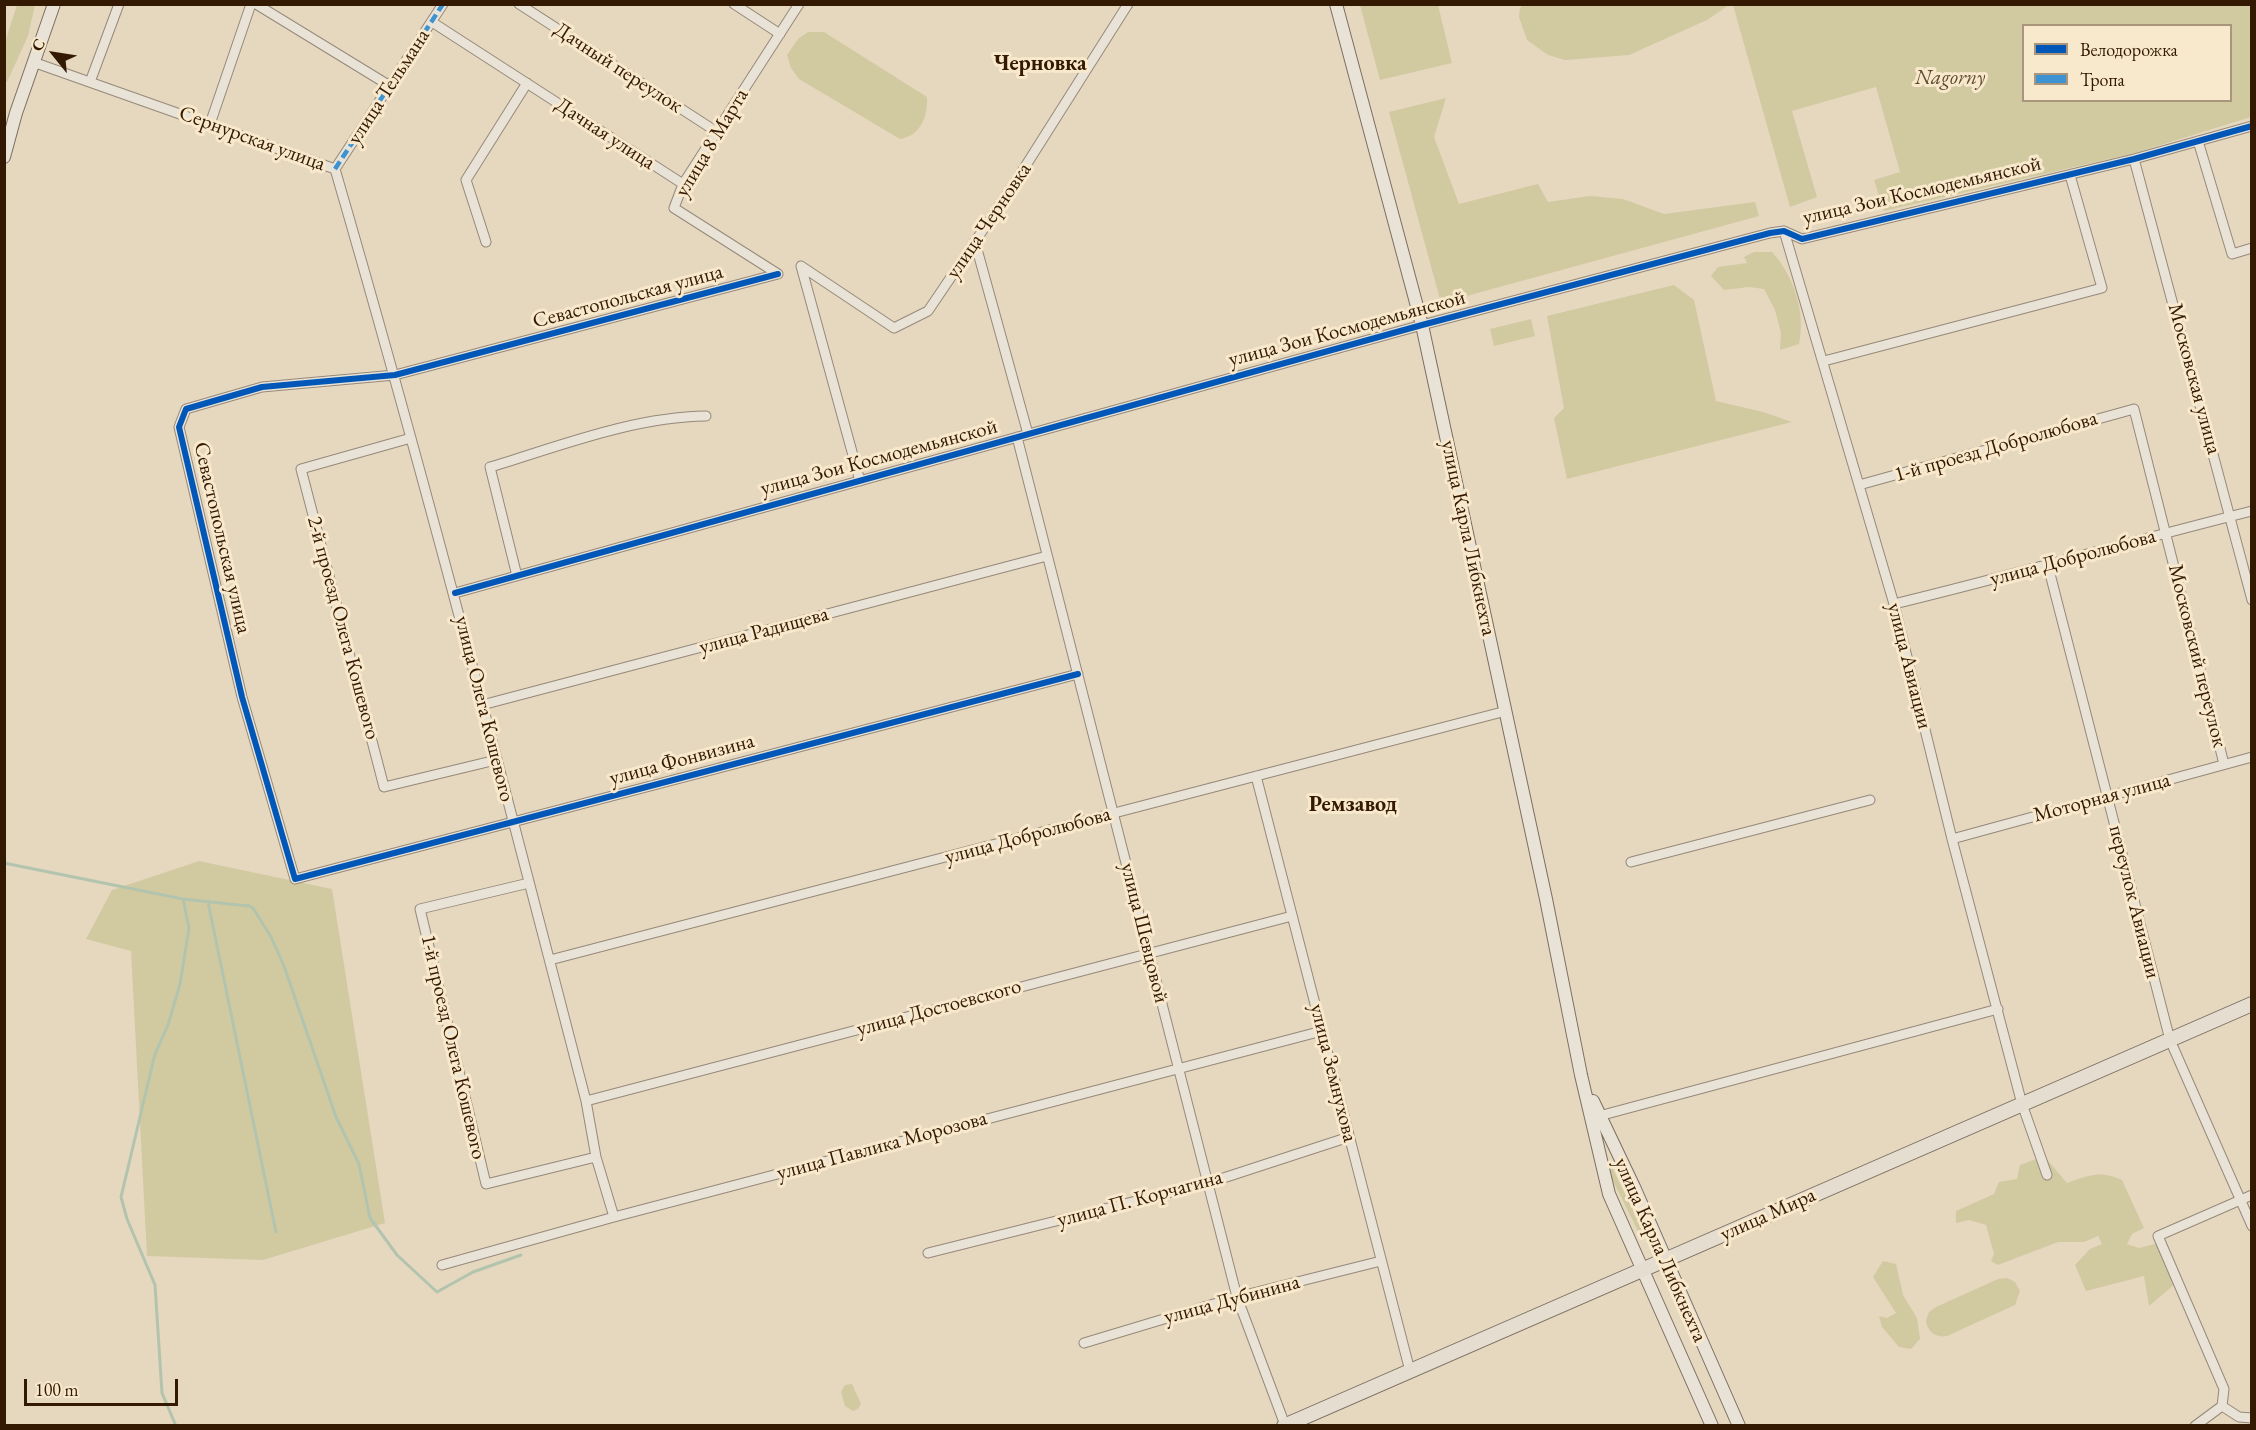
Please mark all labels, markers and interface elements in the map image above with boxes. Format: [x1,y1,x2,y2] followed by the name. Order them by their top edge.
[549,17,687,119] street label: Дачный переулок
[24,24,84,84] north arrow
[342,24,436,150] street label: улица Тельмана
[2022,24,2232,102] legend
[26,35,50,55] text: С
[2080,38,2178,61] text: Велодорожка
[993,51,1087,77] district label: Черновка
[1915,65,1985,91] park label: Nagorny
[2080,68,2125,91] text: Тропа
[670,84,754,202] street label: улица 8 Марта
[550,92,660,176] street label: Дачная улица
[175,101,329,177] street label: Сернурская улица
[1800,151,2044,231] street label: улица Зои Космодемьянской
[941,158,1037,284] street label: улица Черновка
[530,259,726,335] street label: Севастопольская улица
[1226,285,1468,373] street label: улица Зои Космодемьянской
[2162,301,2226,457] street label: Московская улица
[1892,406,2100,488] street label: 1-й проезд Добролюбова
[758,414,1000,502] street label: улица Зои Космодемьянской
[1435,438,1501,638] street label: улица Карла Либкнехта
[188,440,256,636] street label: Севастопольская улица
[301,514,385,742] street label: 2-й проезд Олега Кошевого
[1987,524,2159,592] street label: улица Добролюбова
[2162,562,2232,750] street label: Московский переулок
[1881,600,1937,732] street label: улица Авиации
[697,602,831,660] street label: улица Радищева
[449,613,519,805] street label: улица Олега Кошевого
[607,729,757,791] street label: улица Фонвизина
[2031,768,2173,828] street label: Моторная улица
[1309,792,1397,818] district label: Ремзавод
[942,802,1114,870] street label: улица Добролюбова
[2103,823,2165,981] street label: переулок Авиации
[1114,860,1174,1006] street label: улица Шевцовой
[415,932,491,1162] street label: 1-й проезд Олега Кошевого
[854,974,1024,1042] street label: улица Достоевского
[1304,1001,1362,1145] street label: улица Земнухова
[774,1106,990,1186] street label: улица Павлика Морозова
[1608,1154,1712,1346] street label: улица Карла Либкнехта
[1055,1165,1225,1233] street label: улица П. Корчагина
[1716,1183,1820,1247] street label: улица Мира
[1161,1270,1303,1330] street label: улица Дубинина
[27,1367,182,1405] scale bar
[35,1378,79,1401] text: 100 m

